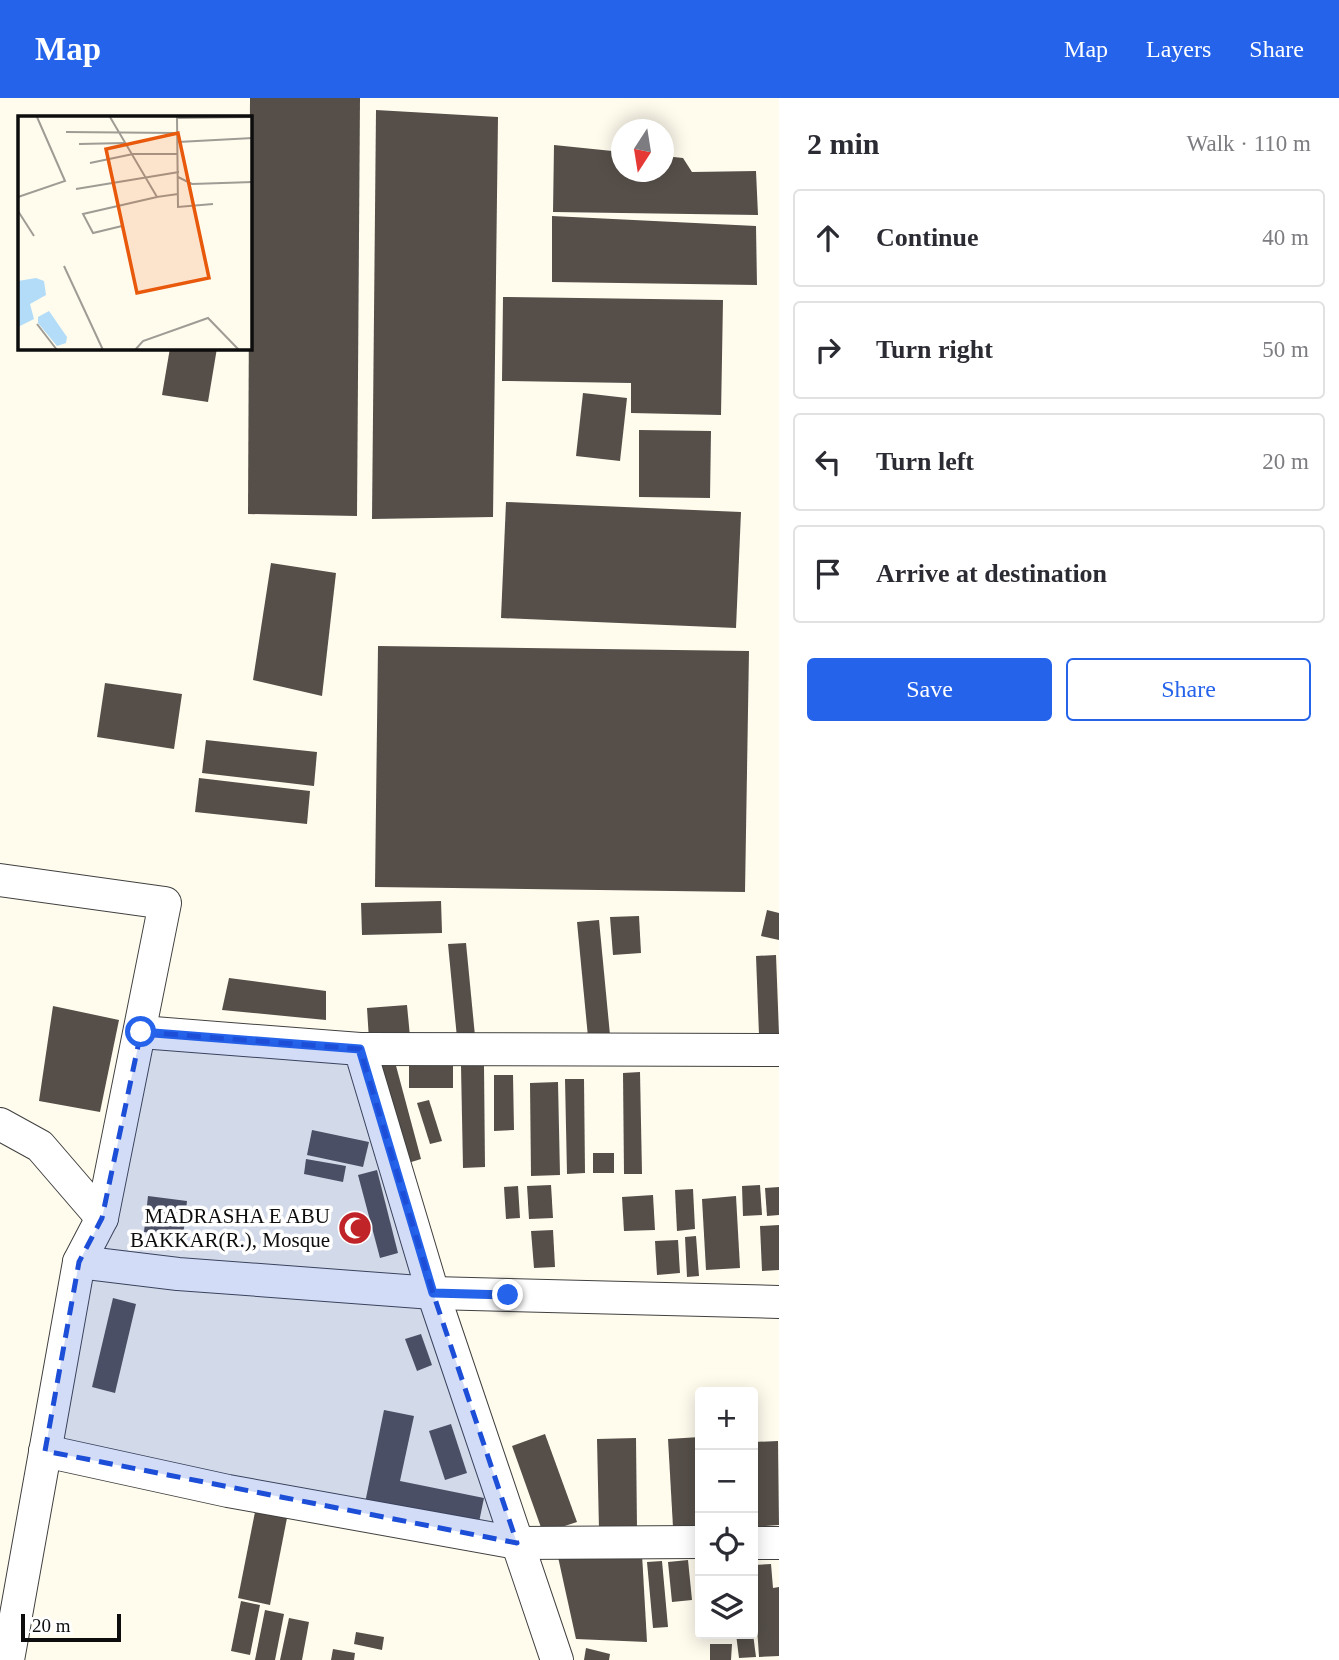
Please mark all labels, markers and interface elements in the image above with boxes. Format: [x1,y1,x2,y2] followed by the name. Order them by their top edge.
[35,31,101,67] text: Map
[1064,36,1108,62] text: Map
[1146,36,1211,62] text: Layers
[1249,36,1304,62] text: Share
[18,116,252,350] inset map
[611,119,674,182] north arrow
[807,127,880,160] text: 2 min
[1187,131,1311,156] text: Walk · 110 m
[809,219,847,257] icon: ahead
[876,223,979,252] text: Continue
[1262,225,1309,250] text: 40 m
[809,331,847,369] icon: right
[876,335,993,364] text: Turn right
[1262,337,1309,362] text: 50 m
[809,443,847,481] icon: left
[876,447,974,476] text: Turn left
[1262,449,1309,474] text: 20 m
[809,555,847,593] icon: arrive
[876,559,1107,588] text: Arrive at destination
[807,658,1052,721] button: Save
[1066,658,1311,721] button: Share
[125,1016,156,1047] route start
[130,1204,330,1252] place label: MADRASHA E ABU BAKKAR(R.), Mosque
[336,1209,374,1247] mosque icon: MADRASHA E ABU BAKKAR(R.), Mosque
[492,1279,523,1310] route end
[695,1387,758,1639] map controls
[695,1387,758,1450] button: +
[695,1450,758,1513] button: −
[695,1513,758,1576] button: locate
[695,1576,758,1639] button: layers
[21,1611,121,1643] scale bar
[32,1615,71,1636] text: 20 m

